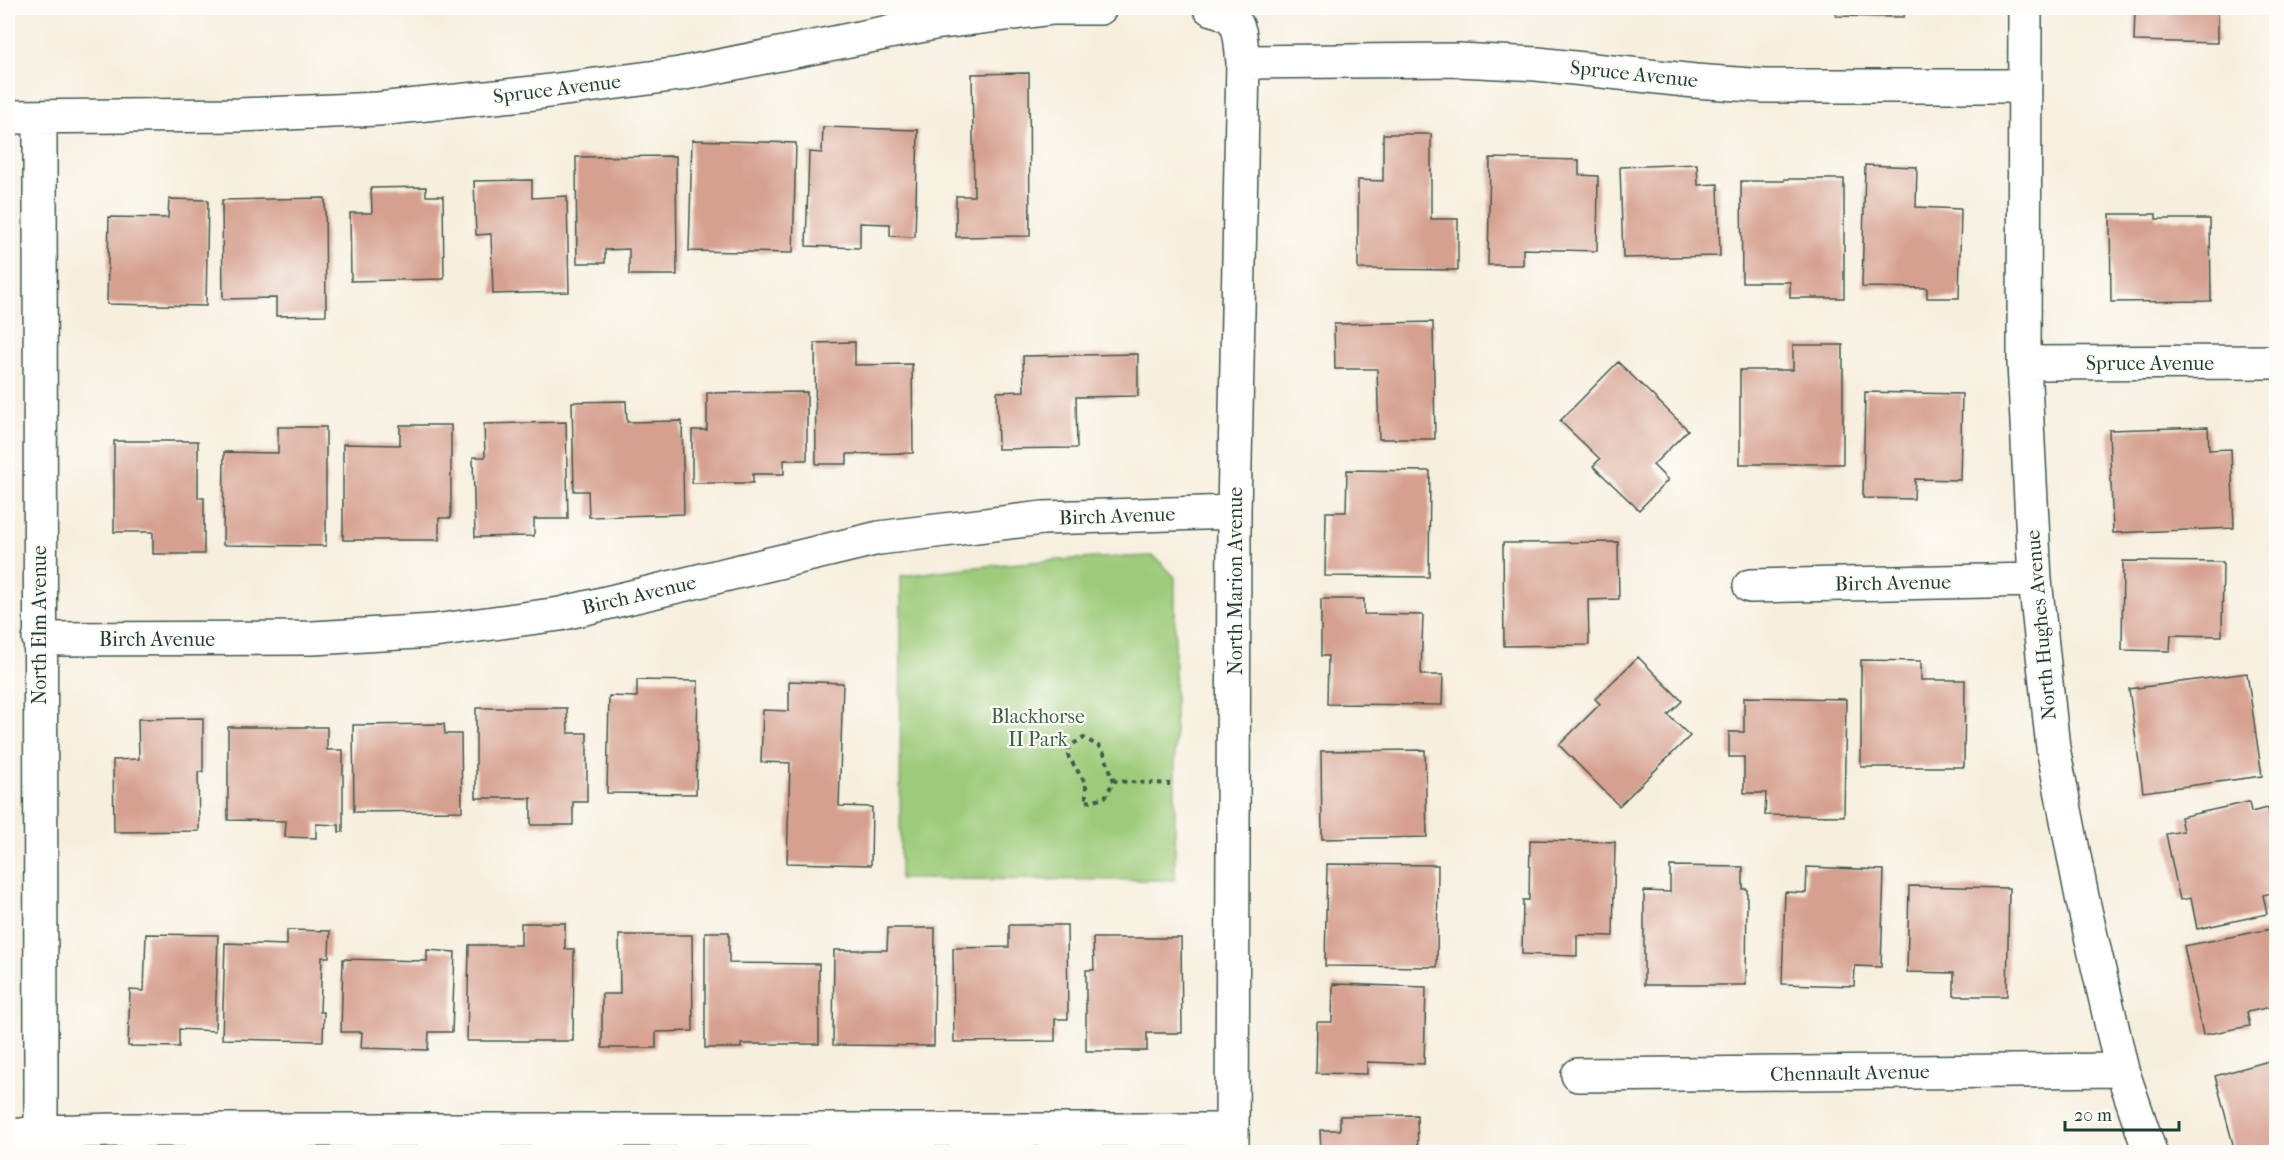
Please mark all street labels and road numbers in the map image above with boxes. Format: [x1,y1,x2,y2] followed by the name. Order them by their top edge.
[1569,56,1699,92] street label: Spruce Avenue
[492,70,622,108] street label: Spruce Avenue
[2086,352,2214,375] street label: Spruce Avenue
[1224,487,1247,675] street label: North Marion Avenue
[1059,502,1176,530] street label: Birch Avenue
[2021,529,2061,721] street label: North Hughes Avenue
[28,545,51,705] street label: North Elm Avenue
[1835,570,1951,596] street label: Birch Avenue
[580,571,698,619] street label: Birch Avenue
[99,628,215,651] street label: Birch Avenue
[1770,1060,1930,1086] street label: Chennault Avenue

